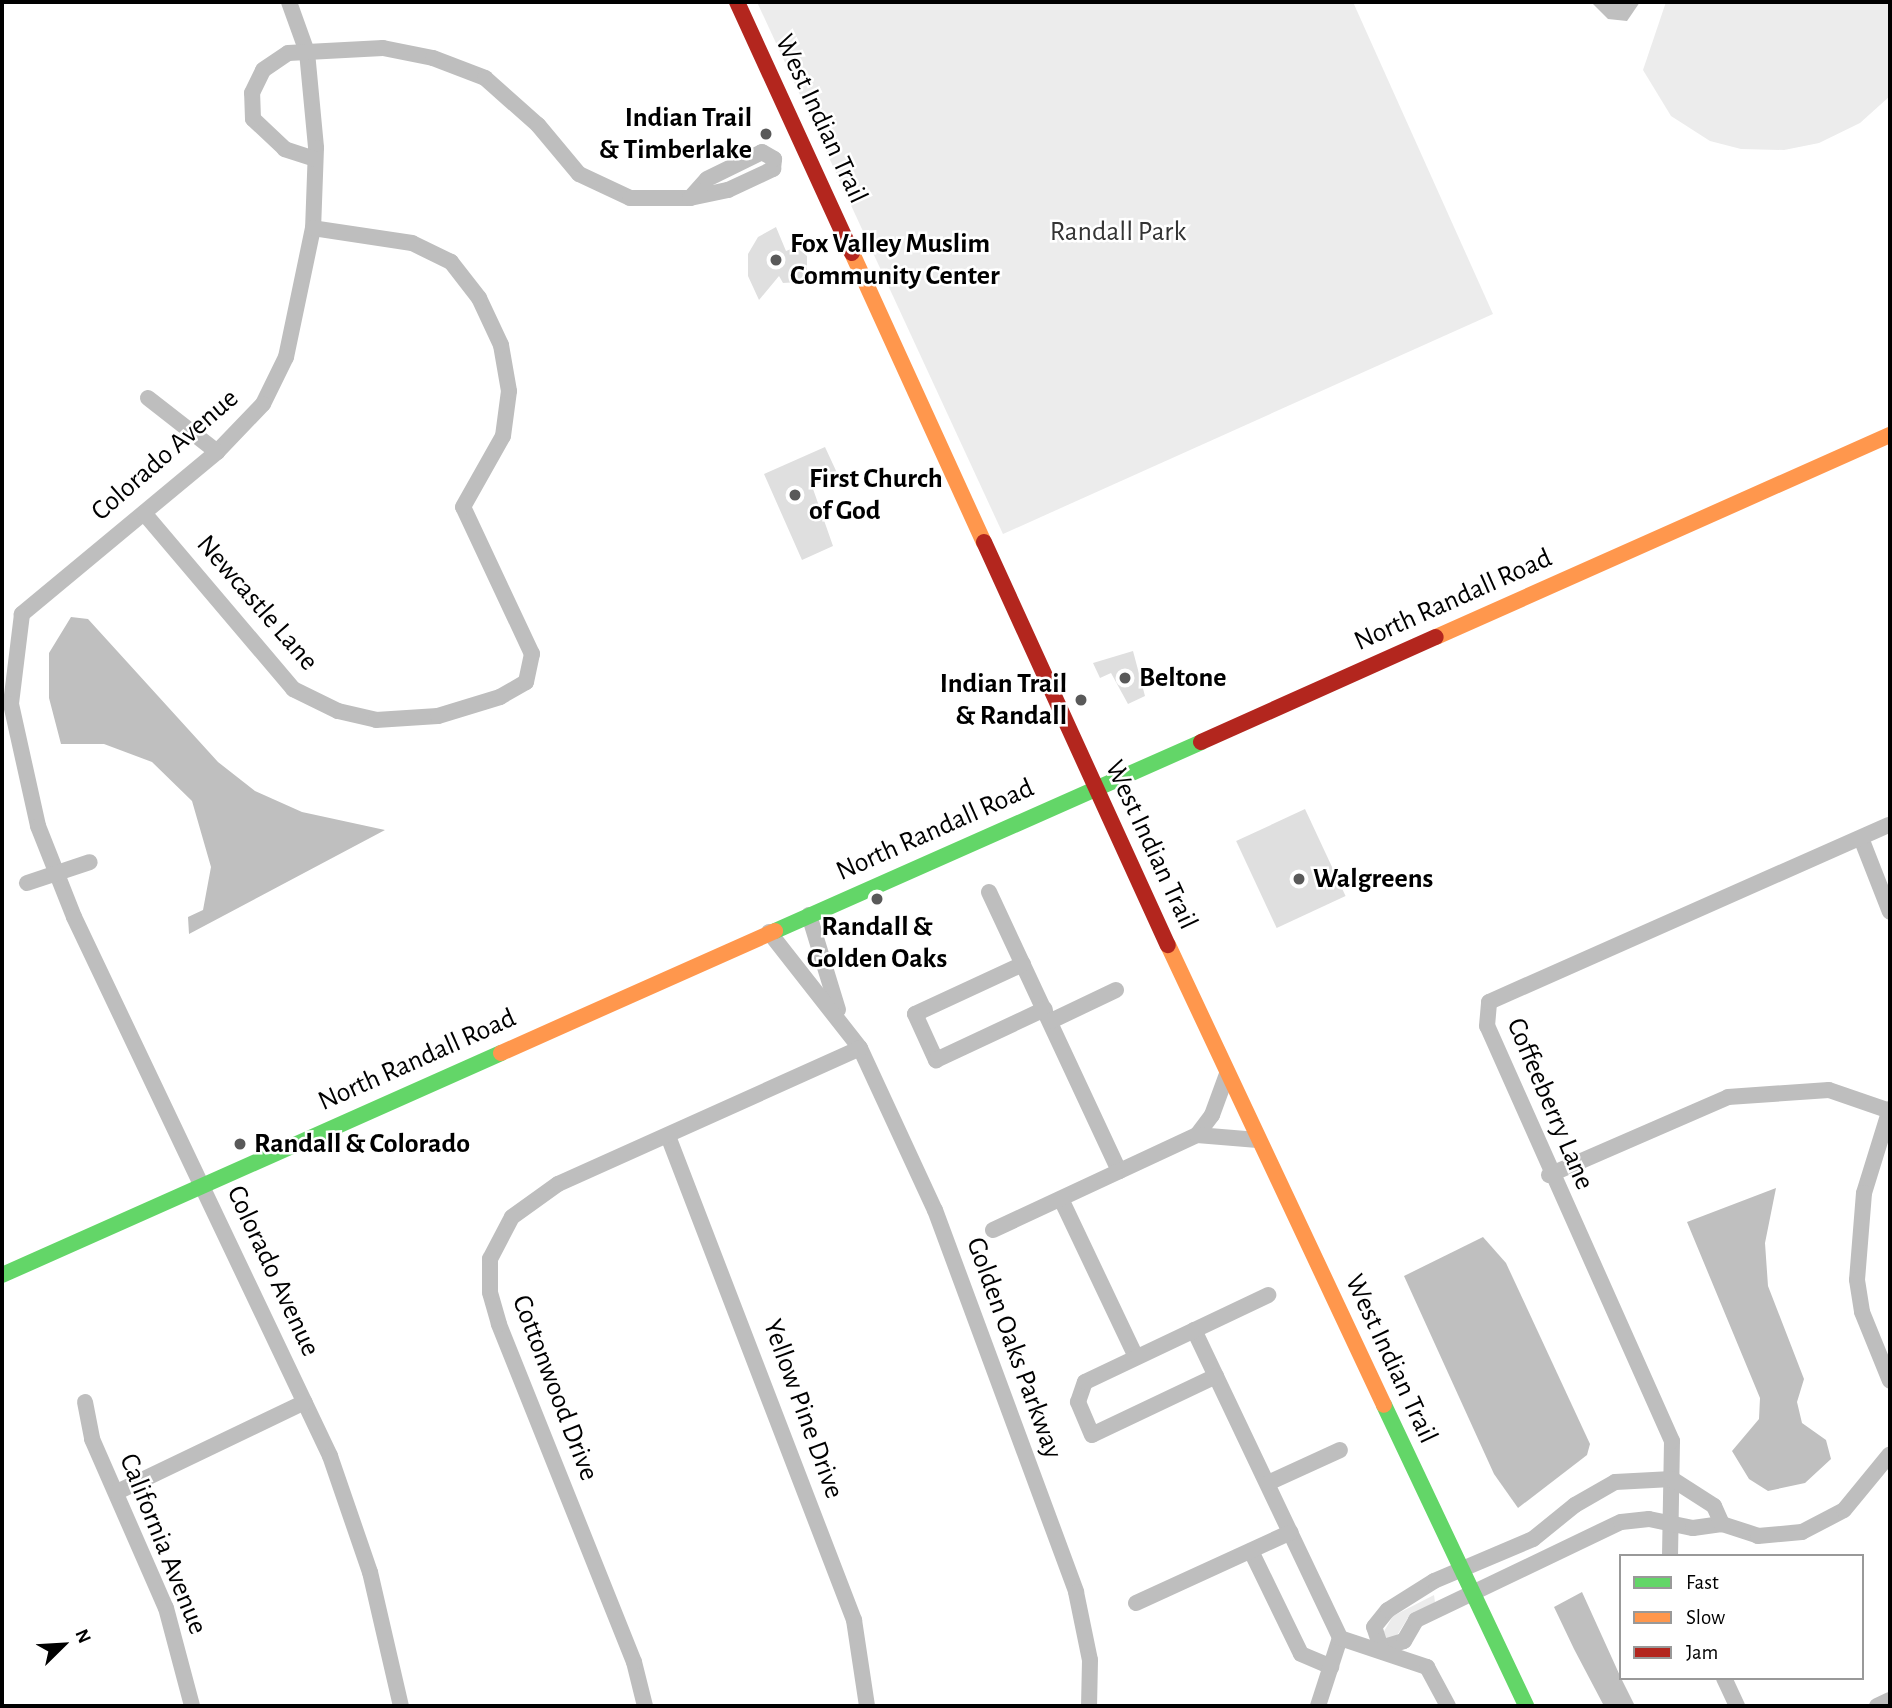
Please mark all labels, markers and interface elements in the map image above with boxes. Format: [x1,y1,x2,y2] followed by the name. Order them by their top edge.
[767,29,875,209] street label: West Indian Trail
[599,101,752,167] place label: Indian Trail & Timberlake
[758,126,774,142] marker: Indian Trail & Timberlake
[1050,215,1186,249] park label: Randall Park
[790,227,1000,293] place label: Fox Valley Muslim Community Center
[768,252,784,268] marker: Fox Valley Muslim Community Center
[84,382,246,528] street label: Colorado Avenue
[809,462,943,528] place label: First Church of God
[787,487,803,503] marker: First Church of God
[189,528,325,678] street label: Newcastle Lane
[1349,541,1557,659] street label: North Randall Road
[1139,661,1226,695] place label: Beltone
[940,667,1067,733] place label: Indian Trail & Randall
[1117,670,1133,686] marker: Beltone
[1073,692,1089,708] marker: Indian Trail & Randall
[1097,755,1205,935] street label: West Indian Trail
[831,771,1039,889] street label: North Randall Road
[1313,862,1433,896] place label: Walgreens
[1291,871,1307,887] marker: Walgreens
[869,891,885,907] marker: Randall & Golden Oaks
[807,910,947,976] place label: Randall & Golden Oaks
[313,1001,521,1119] street label: North Randall Road
[1499,1013,1601,1195] street label: Coffeeberry Lane
[254,1127,470,1161] place label: Randall & Colorado
[232,1136,248,1152] marker: Randall & Colorado
[219,1180,327,1362] street label: Colorado Avenue
[958,1233,1070,1463] street label: Golden Oaks Parkway
[1337,1269,1445,1449] street label: West Indian Trail
[504,1291,606,1485] street label: Cottonwood Drive
[755,1315,851,1503] street label: Yellow Pine Drive
[111,1449,215,1639] street label: California Avenue
[1619,1554,1864,1680] legend
[1686,1572,1719,1593] text: Fast
[1686,1607,1725,1628] text: Slow
[28,1610,98,1680] north arrow
[71,1626,94,1646] text: N
[1686,1642,1718,1663] text: Jam

